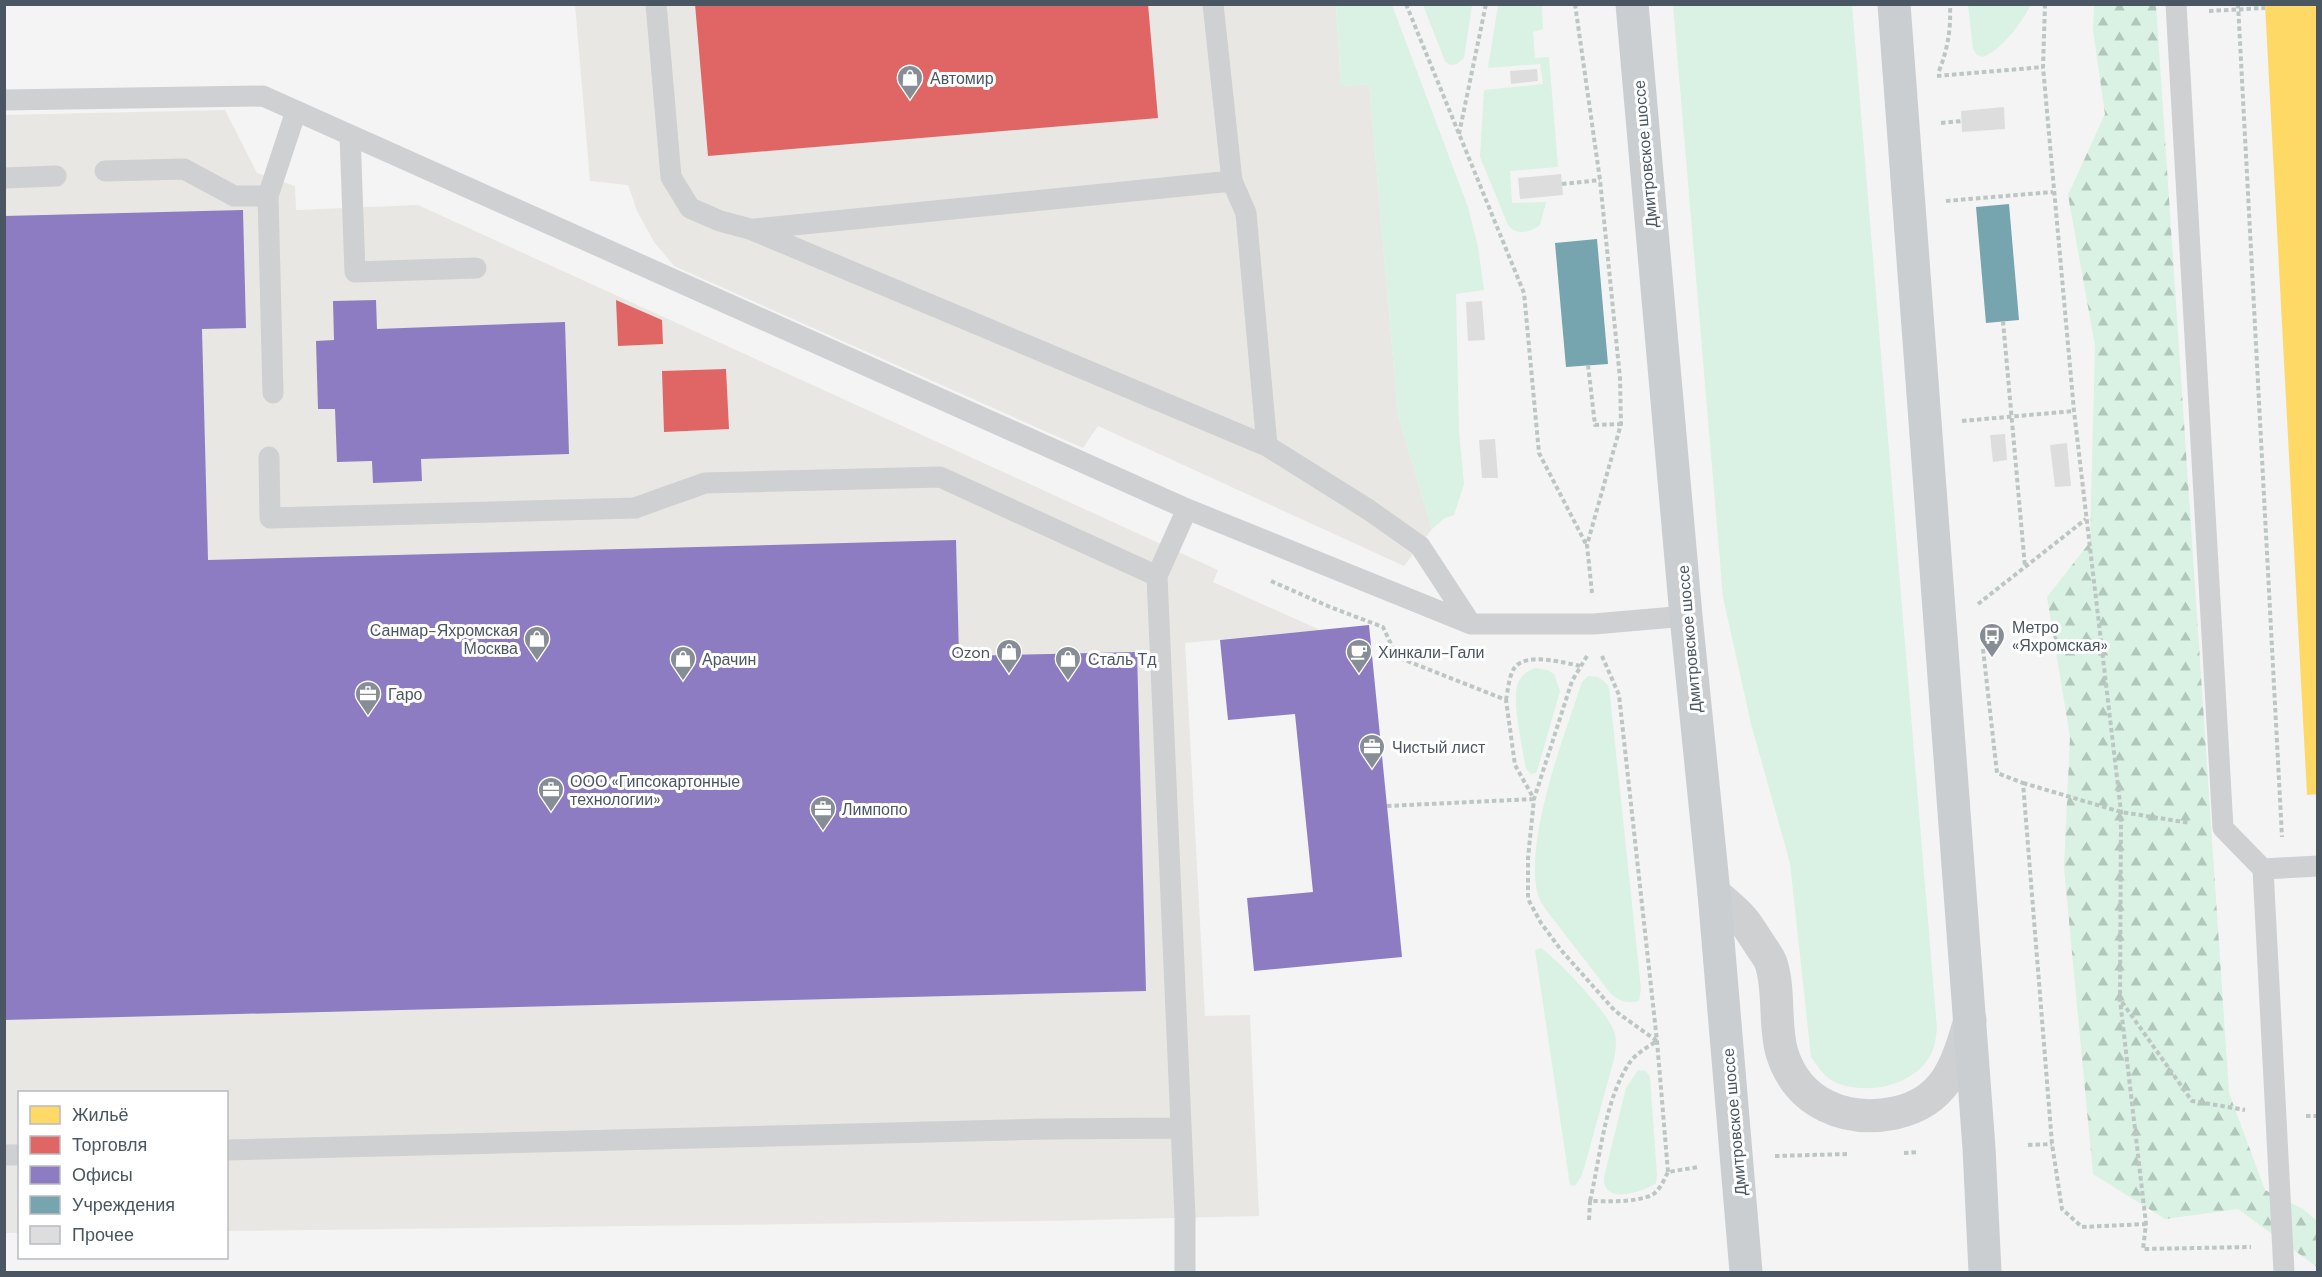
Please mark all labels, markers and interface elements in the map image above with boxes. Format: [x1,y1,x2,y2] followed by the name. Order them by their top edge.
[895,63,925,101] shop icon: Автомир
[930,68,994,89] place label: Автомир
[1629,79,1662,229] street label: Дмитровское шоссе
[1673,564,1706,714] street label: Дмитровское шоссе
[2012,617,2108,656] place label: Метро «Яхромская»
[370,620,518,659] place label: Санмар-Яхромская Москва
[1977,621,2007,659] bus stop icon: Метро «Яхромская»
[522,624,552,662] shop icon: Санмар-Яхромская Москва
[994,637,1024,675] shop icon: Ozon
[1344,637,1374,675] cafe icon: Хинкали-Гали
[952,642,990,663] place label: Ozon
[1378,642,1485,663] place label: Хинкали-Гали
[668,644,698,682] shop icon: Арачин
[1053,644,1083,682] shop icon: Сталь Тд
[702,649,756,670] place label: Арачин
[1088,649,1157,670] place label: Сталь Тд
[353,679,383,717] office icon: Гаро
[388,684,423,705] place label: Гаро
[1357,732,1387,770] office icon: Чистый лист
[1392,737,1486,758] place label: Чистый лист
[570,771,740,810] place label: ООО «Гипсокартонные технологии»
[536,775,566,813] office icon: ООО «Гипсокартонные технологии»
[808,794,838,832] office icon: Лимпопо
[842,799,908,820] place label: Лимпопо
[1718,1047,1751,1197] street label: Дмитровское шоссе
[18,1091,228,1259] legend
[72,1103,129,1127] text: Жильё
[72,1133,147,1157] text: Торговля
[72,1163,133,1187] text: Офисы
[72,1193,175,1217] text: Учреждения
[72,1223,134,1247] text: Прочее

